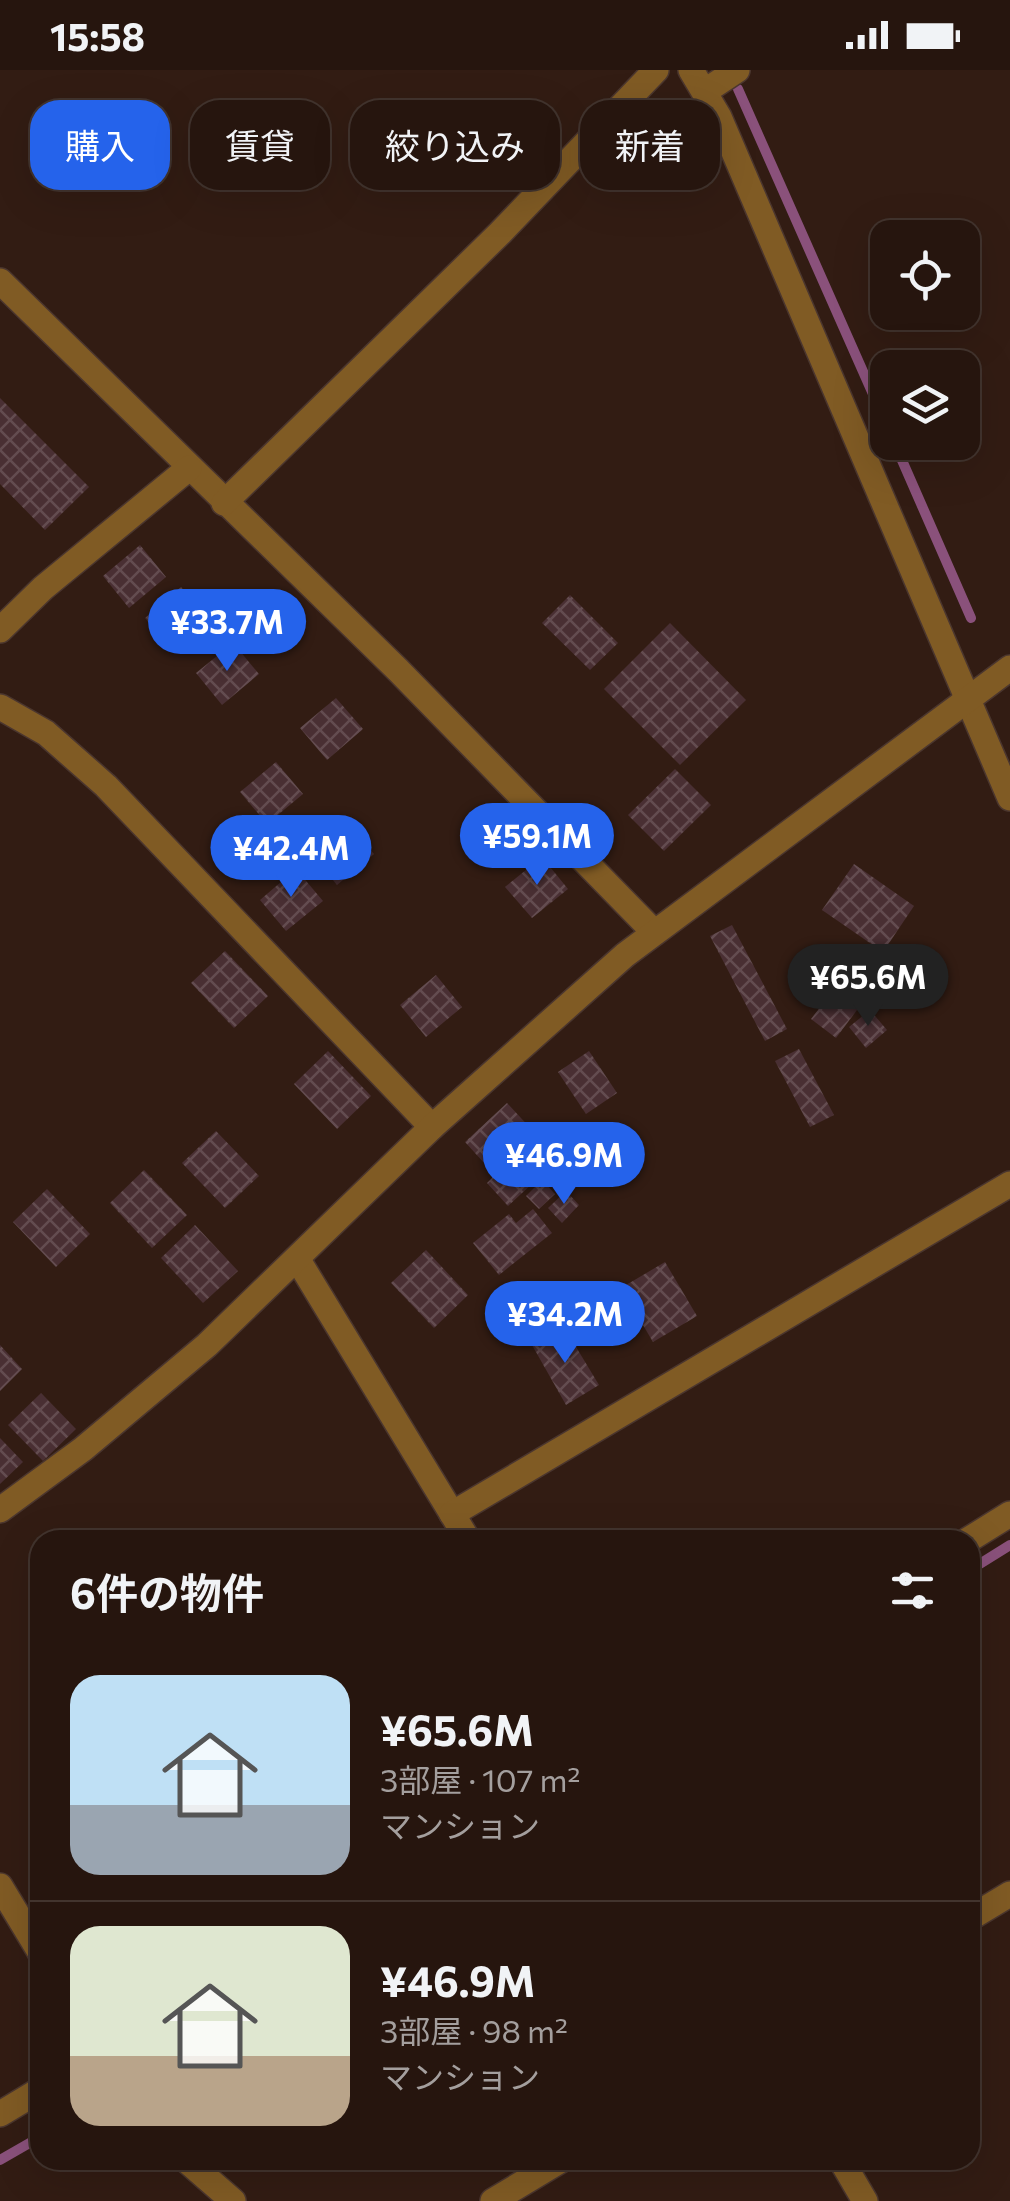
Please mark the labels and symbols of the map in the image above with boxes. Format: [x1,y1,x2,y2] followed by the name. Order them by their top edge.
[146,589,308,674] pin: ¥33.7M
[456,803,618,888] pin: ¥59.1M
[210,815,372,900] pin: ¥42.4M
[787,944,949,1029] pin: ¥65.6M
[483,1122,645,1207] pin: ¥46.9M
[484,1281,646,1366] pin: ¥34.2M

